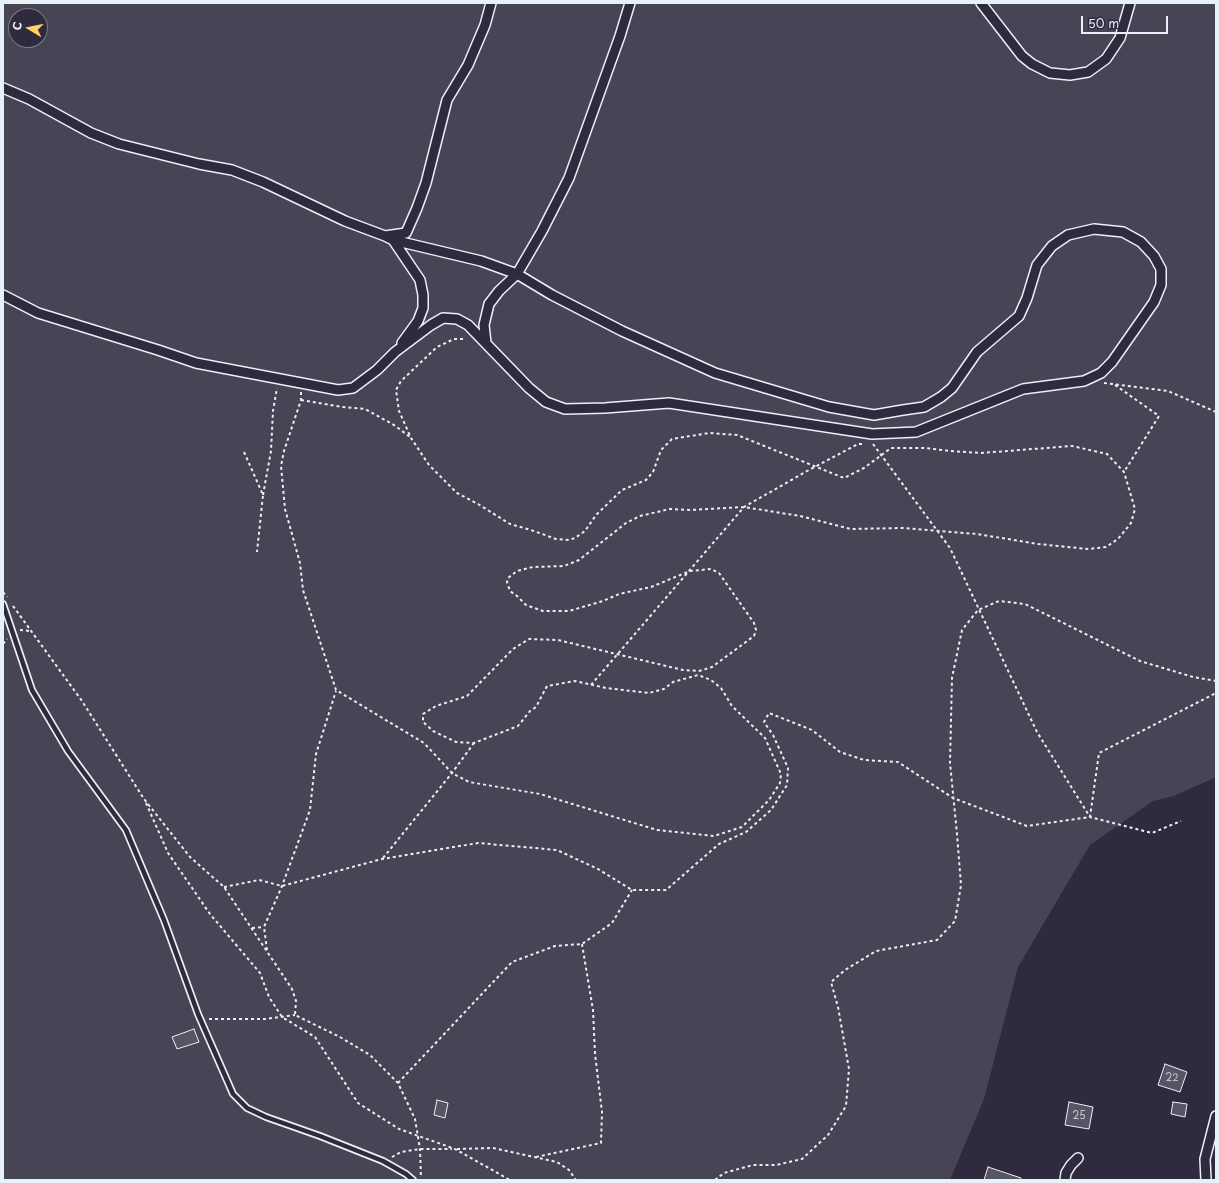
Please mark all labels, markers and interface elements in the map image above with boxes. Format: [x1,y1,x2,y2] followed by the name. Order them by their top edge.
[8,8,48,48] north arrow
[1083,8,1170,34] scale bar
[1088,14,1119,32] text: 50 m
[8,20,26,32] text: С
[1165,1072,1179,1084] house number: 22
[1072,1110,1086,1122] house number: 25

